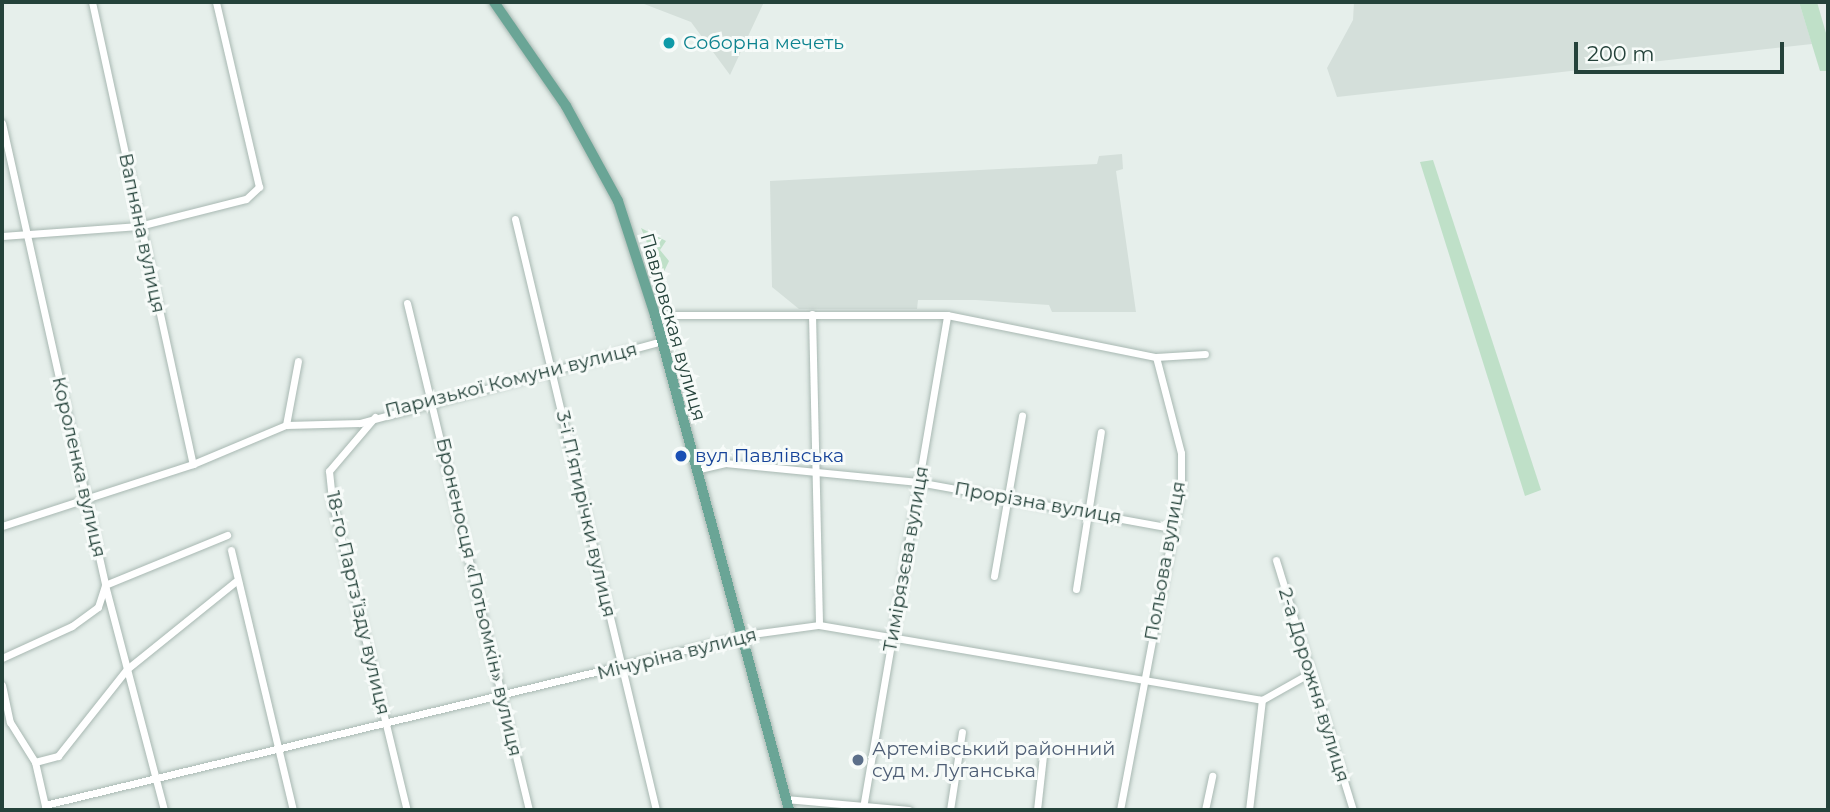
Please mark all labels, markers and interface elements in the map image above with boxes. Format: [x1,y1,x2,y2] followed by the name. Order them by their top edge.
[1578,28,1788,72] scale bar
[683,32,844,54] place label: Соборна мечеть
[661,35,677,51] marker: Соборна мечеть
[1587,41,1654,66] text: 200 m
[114,151,170,315] street label: Вапняна вулиця
[635,230,711,424] street label: Павловская вулиця
[382,338,640,422] street label: Паризької Комуни вулиця
[47,374,111,560] street label: Короленка вулиця
[551,408,621,620] street label: 3-ї П’ятирічки вулиця
[431,436,527,758] street label: Броненосця «Потьомкін» вулиця
[695,445,844,467] place label: вул Павлівська
[673,448,689,464] marker: вул Павлівська
[878,464,934,654] street label: Тимірязєва вулиця
[953,477,1123,529] street label: Прорізна вулиця
[1140,480,1190,642] street label: Польова вулиця
[321,489,395,717] street label: 18-го Партз’їзду вулиця
[1274,585,1354,785] street label: 2-а Дорожня вулиця
[595,623,759,685] street label: Мічуріна вулиця
[872,738,1115,782] place label: Артемівський районний суд м. Луганська
[850,752,866,768] marker: Артемівський районний суд м. Луганська

